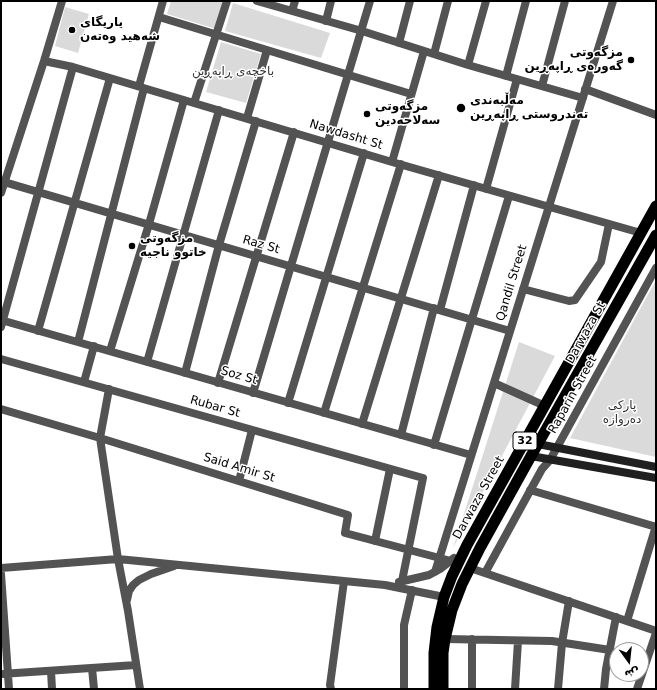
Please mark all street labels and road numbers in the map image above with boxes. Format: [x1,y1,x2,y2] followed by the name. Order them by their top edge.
[308,117,384,153] street label: Nawdasht St
[241,233,281,257] street label: Raz St
[494,243,530,323] street label: Qandil Street
[563,300,609,366] street label: Darwaza St
[546,354,600,436] street label: Raparin Street
[219,364,259,388] street label: Soz St
[188,393,242,421] street label: Rubar St
[513,432,537,450] road number: 32
[201,450,277,486] street label: Said Amir St
[450,454,508,542] street label: Darwaza Street

